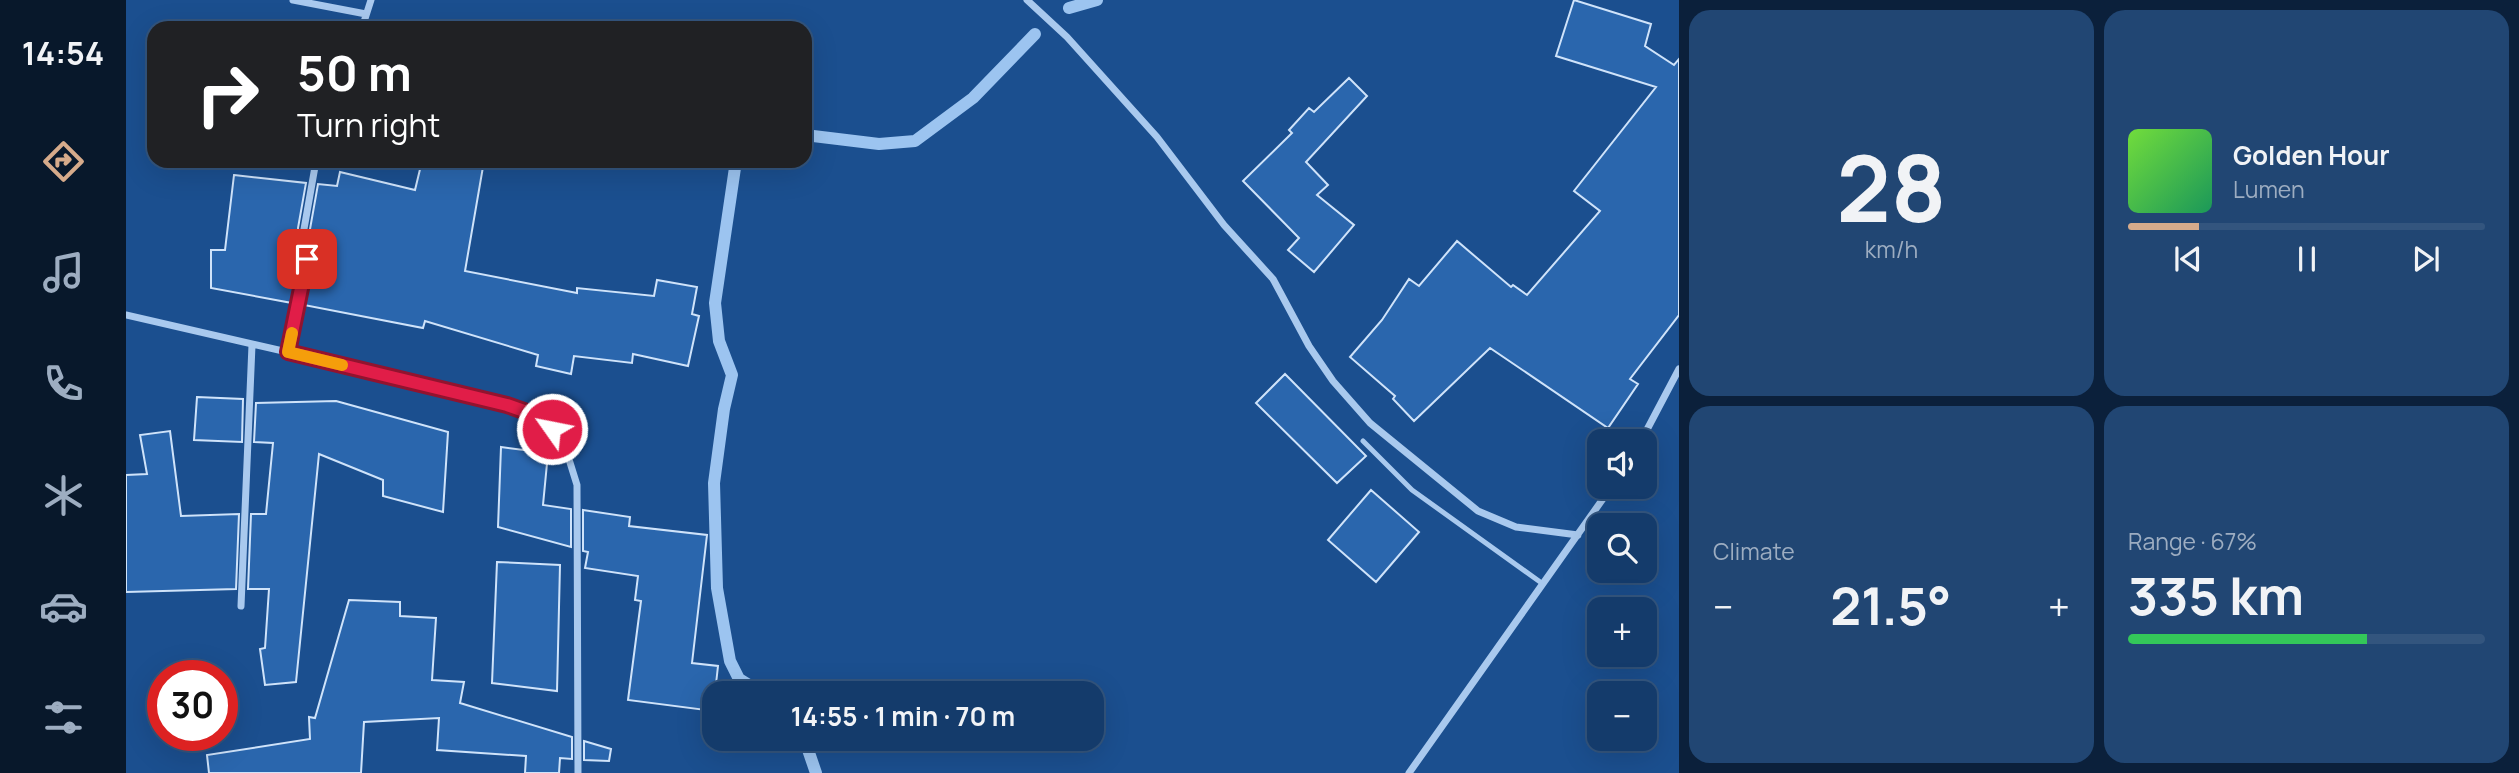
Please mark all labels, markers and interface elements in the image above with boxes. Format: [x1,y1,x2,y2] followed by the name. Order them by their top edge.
[22,31,104,75] text: 14:54
[297,39,412,106] text: 50 m
[182,49,273,140] icon: right
[297,103,440,147] text: Turn right
[1837,125,1946,249] text: 28
[39,137,88,186] icon: directions
[2233,137,2390,173] text: Golden Hour
[2233,173,2305,205] text: Lumen
[277,229,337,289] pin
[1865,233,1918,265] text: km/h
[288,240,326,278] icon: arrive
[2169,240,2207,278] icon: previous
[2288,240,2326,278] icon: pause
[2407,240,2445,278] icon: next
[39,248,88,297] icon: music
[39,359,88,408] icon: phone
[515,392,589,466] position arrow
[1587,429,1657,751] map controls
[1587,429,1657,499] button: sound
[39,471,88,520] icon: climate
[1587,513,1657,583] button: search
[2128,525,2257,557] text: Range · 67%
[1713,535,1795,567] text: Climate
[2128,560,2304,631] text: 335 km
[1830,570,1951,641] text: 21.5°
[1713,580,1734,632] text: −
[2048,580,2070,632] text: +
[39,582,88,631] icon: car
[1587,597,1657,667] button: +
[147,660,238,751] speed limit sign: 30
[1587,681,1657,751] button: −
[39,693,88,742] icon: filters
[791,698,1015,734] text: 14:55 · 1 min · 70 m

